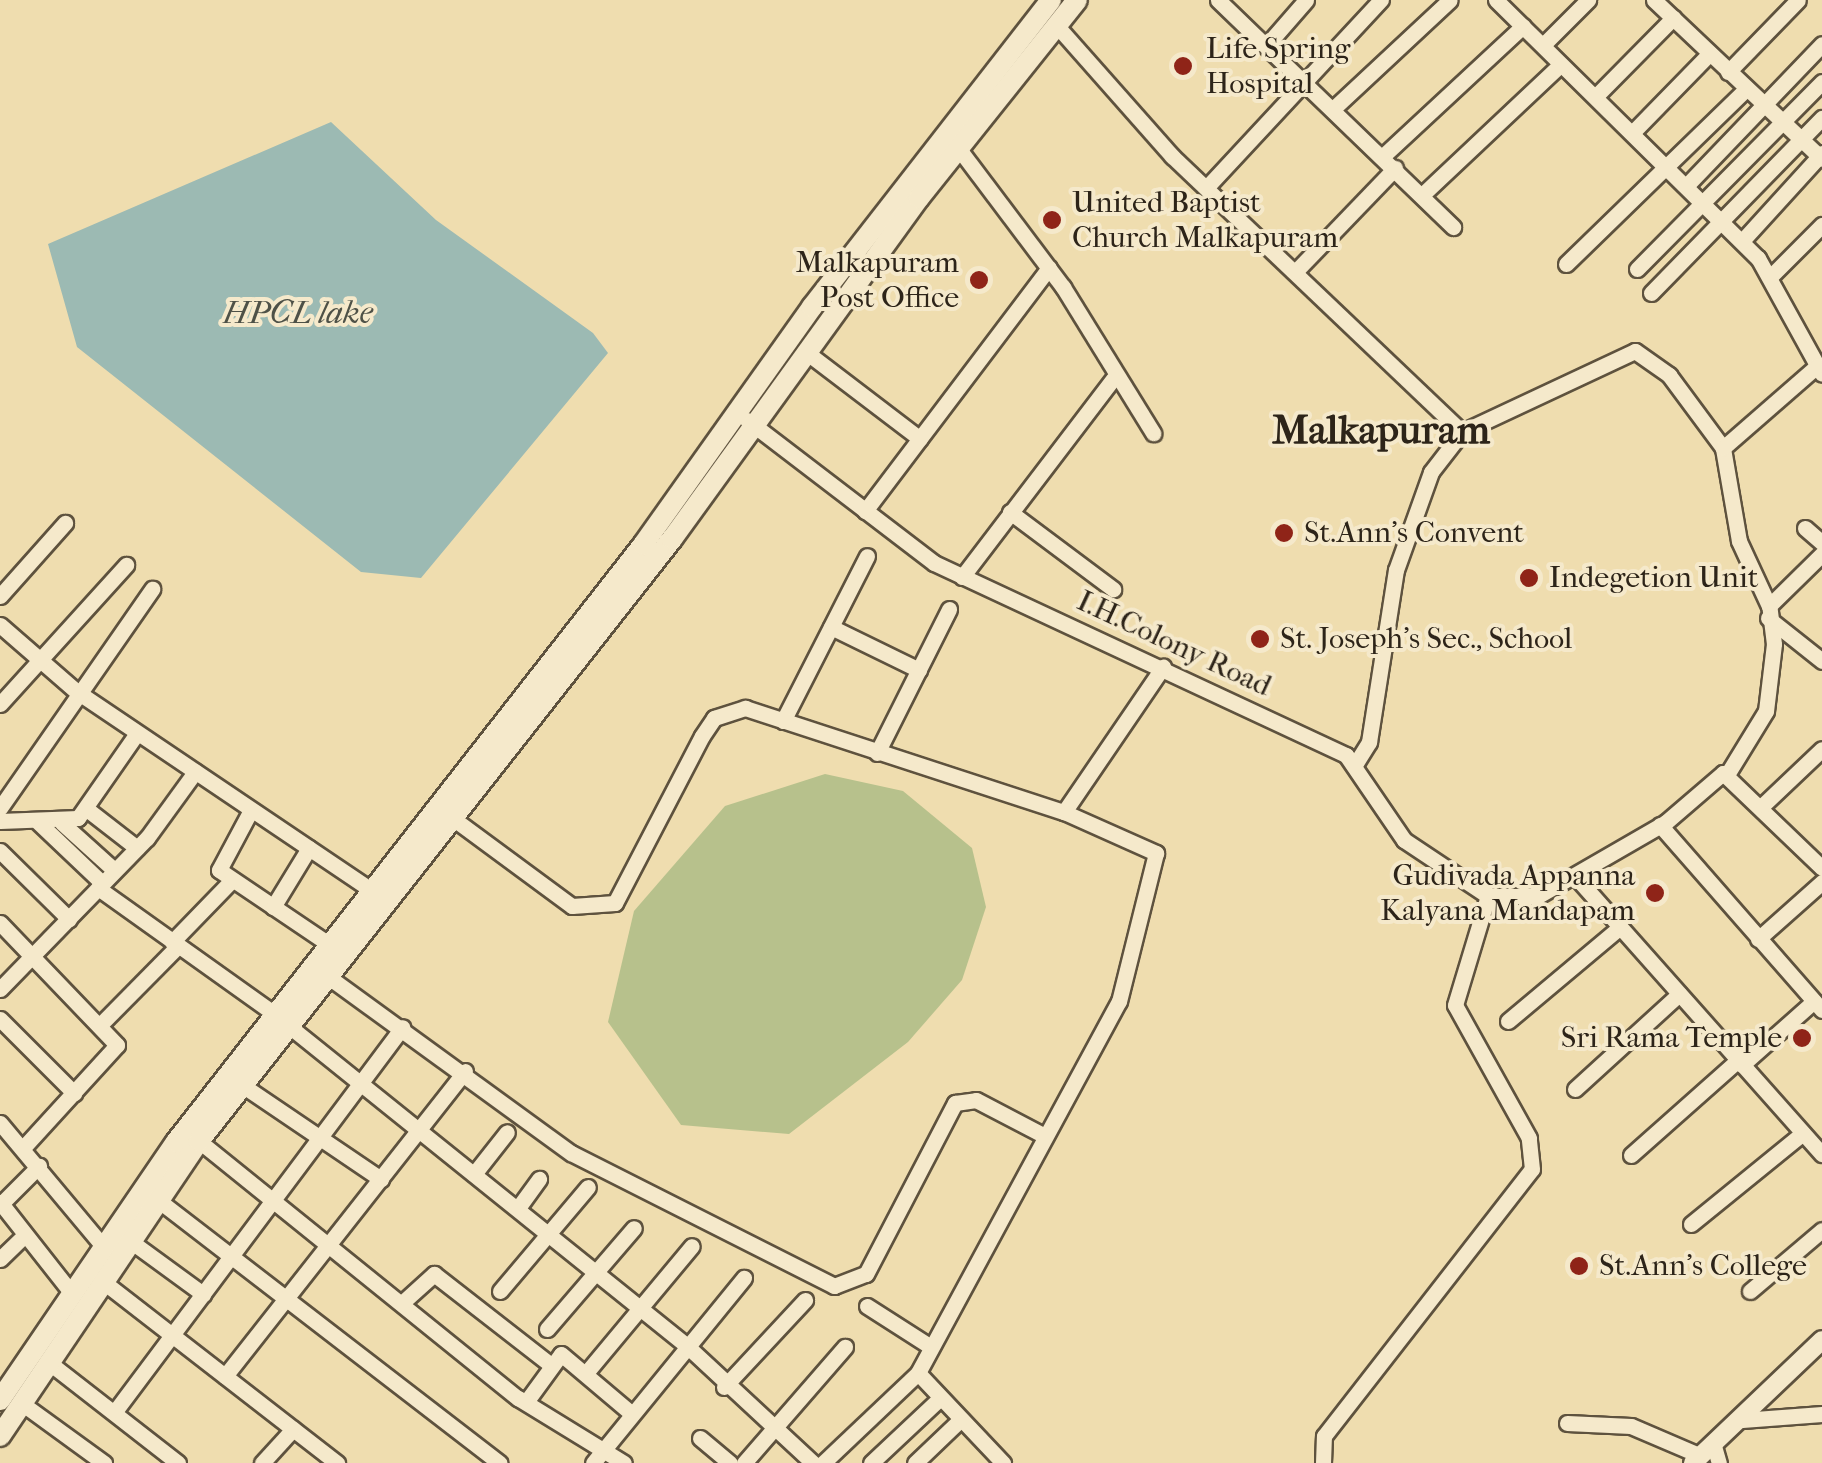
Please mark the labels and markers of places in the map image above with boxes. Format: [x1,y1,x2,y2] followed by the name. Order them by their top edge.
[1206,31,1350,102] place label: Life Spring Hospital
[1170,53,1196,79] marker: Life Spring Hospital
[1072,185,1338,256] place label: United Baptist Church Malkapuram
[1041,209,1063,231] marker: United Baptist Church Malkapuram
[795,245,959,316] place label: Malkapuram Post Office
[968,269,990,291] marker: Malkapuram Post Office
[1304,515,1524,551] place label: St.Ann's Convent
[1273,522,1295,544] marker: St.Ann's Convent
[1549,560,1758,596] place label: Indegetion Unit
[1518,567,1540,589] marker: Indegetion Unit
[1280,621,1572,657] place label: St. Joseph's Sec., School
[1249,628,1271,650] marker: St. Joseph's Sec., School
[1380,858,1635,928] place label: Gudivada Appanna Kalyana Mandapam
[1644,882,1666,904] marker: Gudivada Appanna Kalyana Mandapam
[1561,1020,1782,1056] place label: Sri Rama Temple
[1791,1027,1813,1049] marker: Sri Rama Temple
[1599,1248,1807,1284] place label: St.Ann's College
[1568,1255,1590,1277] marker: St.Ann's College

